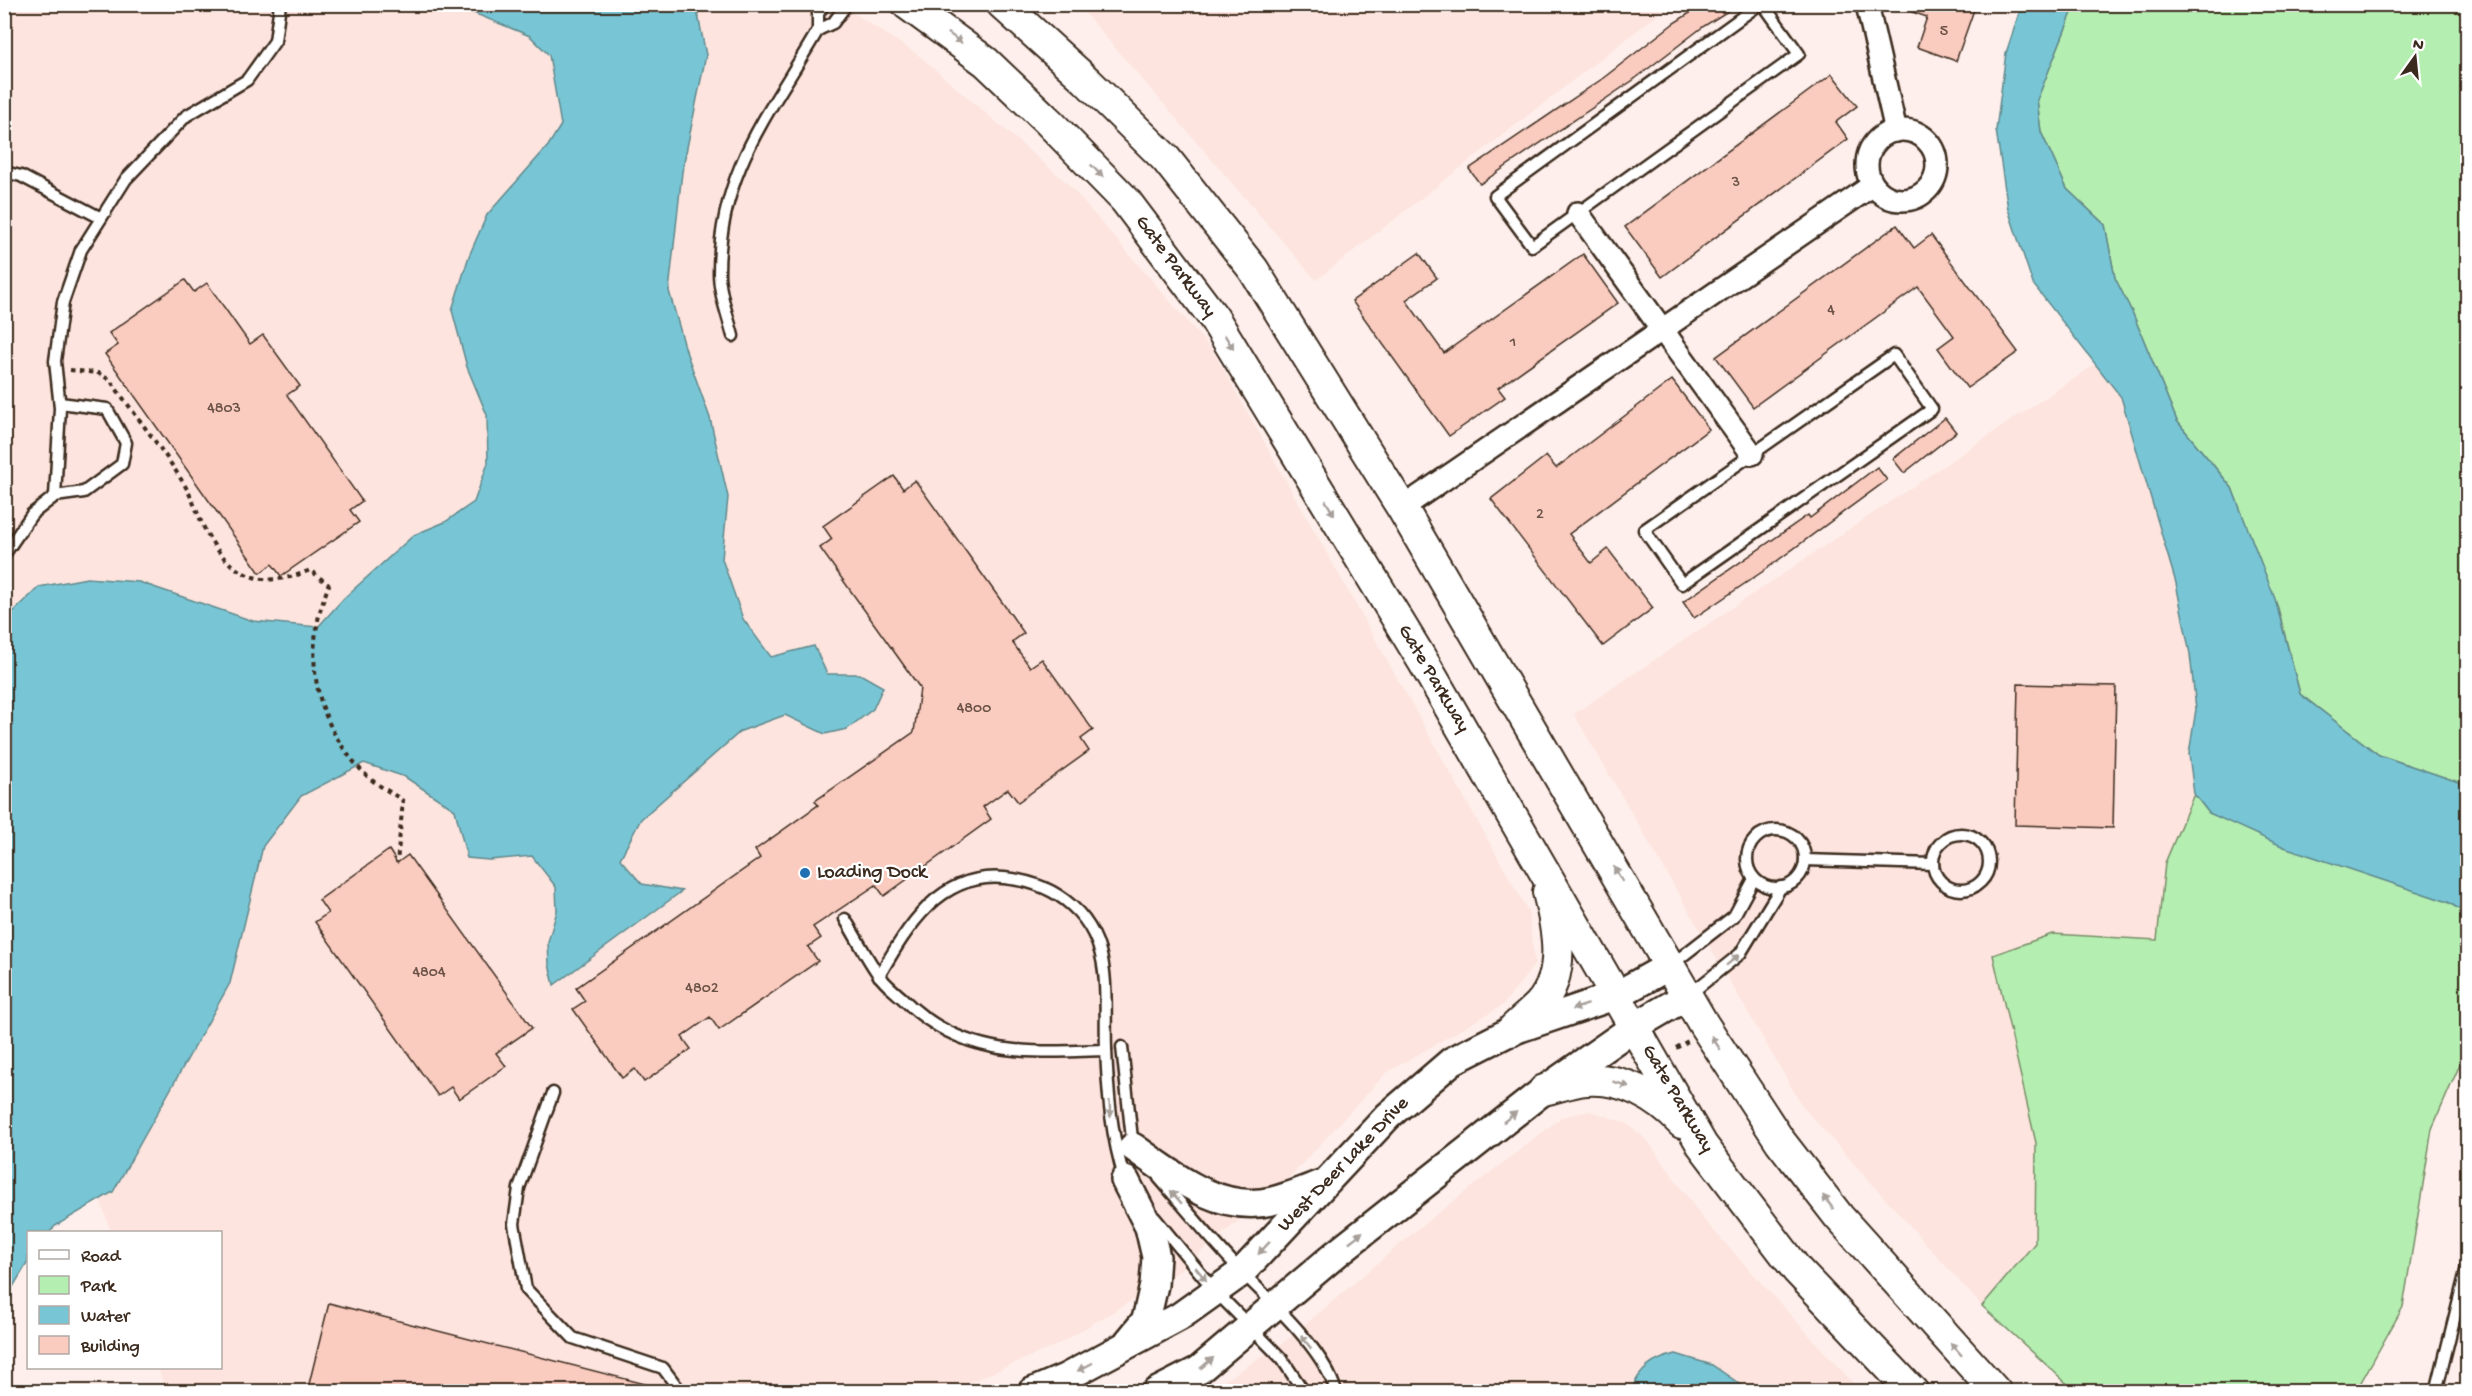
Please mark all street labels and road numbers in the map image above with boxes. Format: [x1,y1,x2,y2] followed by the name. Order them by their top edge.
[1129,212,1221,323] street label: Gate Parkway
[1392,621,1474,737] street label: Gate Parkway
[1636,1041,1718,1157] street label: Gate Parkway
[1274,1092,1415,1237] street label: West Deer Lake Drive

